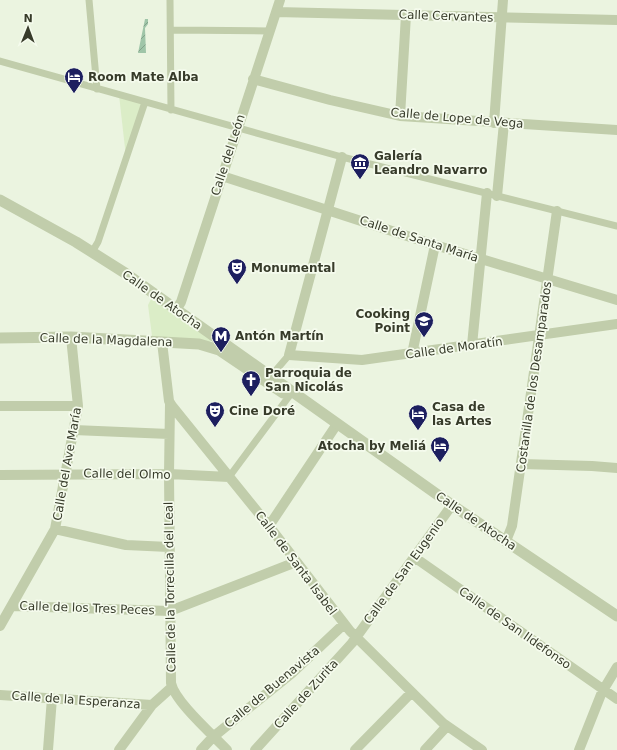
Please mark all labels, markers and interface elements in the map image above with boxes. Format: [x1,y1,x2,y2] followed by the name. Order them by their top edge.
[398,7,494,25] street label: Calle Cervantes
[8,8,48,48] north arrow
[23,12,33,25] text: N
[63,66,85,94] hotel icon: Room Mate Alba
[88,70,199,84] place label: Room Mate Alba
[390,105,524,131] street label: Calle de Lope de Vega
[208,113,248,197] street label: Calle del León
[374,149,488,177] place label: Galería Leandro Navarro
[349,152,371,180] museum icon: Galería Leandro Navarro
[358,213,480,265] street label: Calle de Santa María
[226,257,248,285] theatre icon: Monumental
[251,261,335,275] place label: Monumental
[119,267,205,333] street label: Calle de Atocha
[514,281,554,473] street label: Costanilla de los Desamparados
[355,307,410,335] place label: Cooking Point
[413,310,435,338] school or university icon: Cooking Point
[210,325,232,353] metro station icon: Antón Martín
[235,329,324,343] place label: Antón Martín
[39,331,173,349] street label: Calle de la Magdalena
[404,334,504,362] street label: Calle de Moratín
[265,366,352,394] place label: Parroquia de San Nicolás
[240,369,262,397] church icon: Parroquia de San Nicolás
[204,400,226,428] theatre icon: Cine Doré
[432,400,492,428] place label: Casa de las Artes
[407,403,429,431] hotel icon: Casa de las Artes
[229,404,295,418] place label: Cine Doré
[50,406,84,522] street label: Calle del Ave María
[429,435,451,463] hotel icon: Atocha by Meliá
[318,439,426,453] place label: Atocha by Meliá
[83,466,171,482] street label: Calle del Olmo
[433,489,519,553] street label: Calle de Atocha
[162,501,178,673] street label: Calle de la Torrecilla del Leal
[252,508,340,618] street label: Calle de Santa Isabel
[361,515,447,627] street label: Calle de San Eugenio
[456,584,574,672] street label: Calle de San Ildefonso
[19,599,155,617] street label: Calle de los Tres Peces
[222,643,322,731] street label: Calle de Buenavista
[271,656,341,732] street label: Calle de Zurita
[11,689,141,711] street label: Calle de la Esperanza

